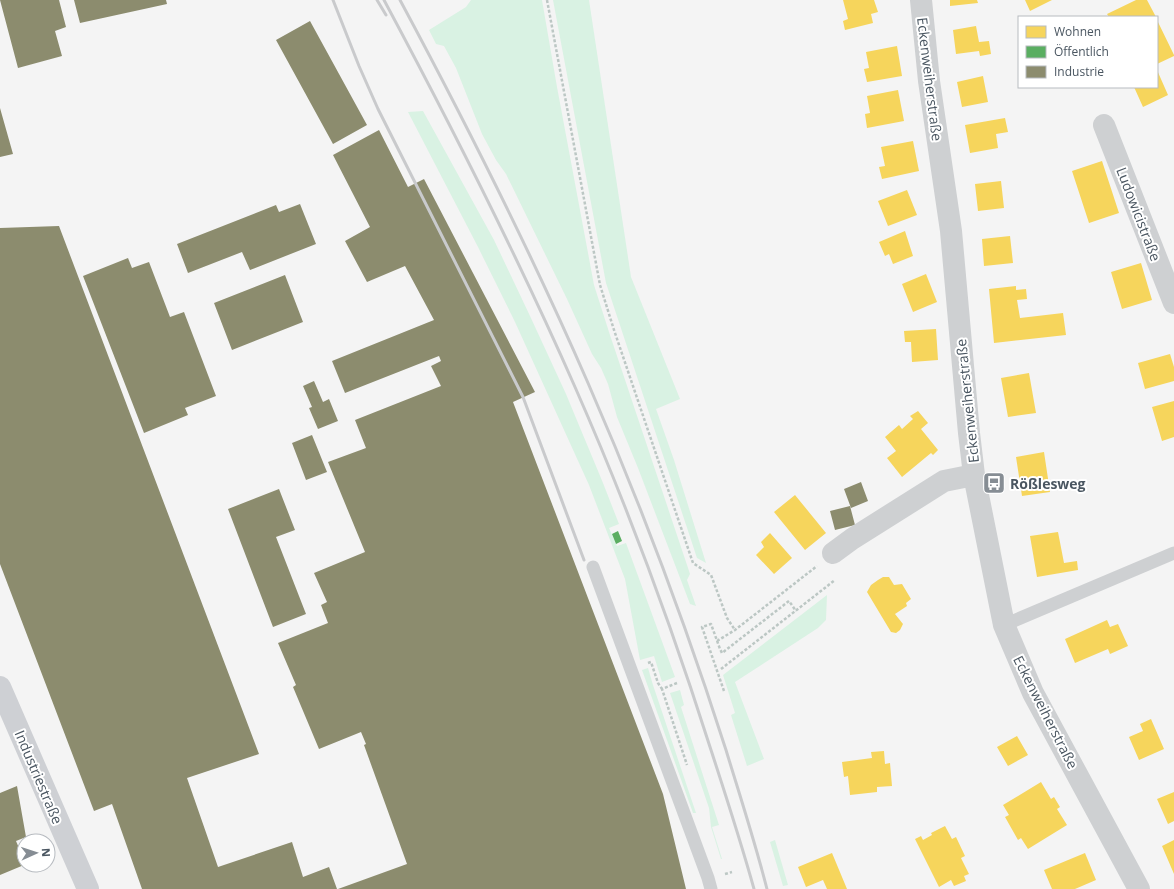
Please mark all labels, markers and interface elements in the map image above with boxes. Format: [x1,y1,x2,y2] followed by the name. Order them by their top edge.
[913,16,947,142] street label: Eckenweiherstraße
[1018,16,1158,88] legend
[1054,23,1101,40] text: Wohnen
[1054,43,1109,60] text: Öffentlich
[1054,63,1104,80] text: Industrie
[1112,164,1166,264] street label: Ludowicistraße
[951,338,983,464] street label: Eckenweiherstraße
[981,470,1007,496] bus stop icon: Rößlesweg
[1010,474,1086,493] place label: Rößlesweg
[1009,652,1083,772] street label: Eckenweiherstraße
[11,727,67,827] street label: Industriestraße
[16,833,56,873] north arrow
[39,848,54,857] text: N

